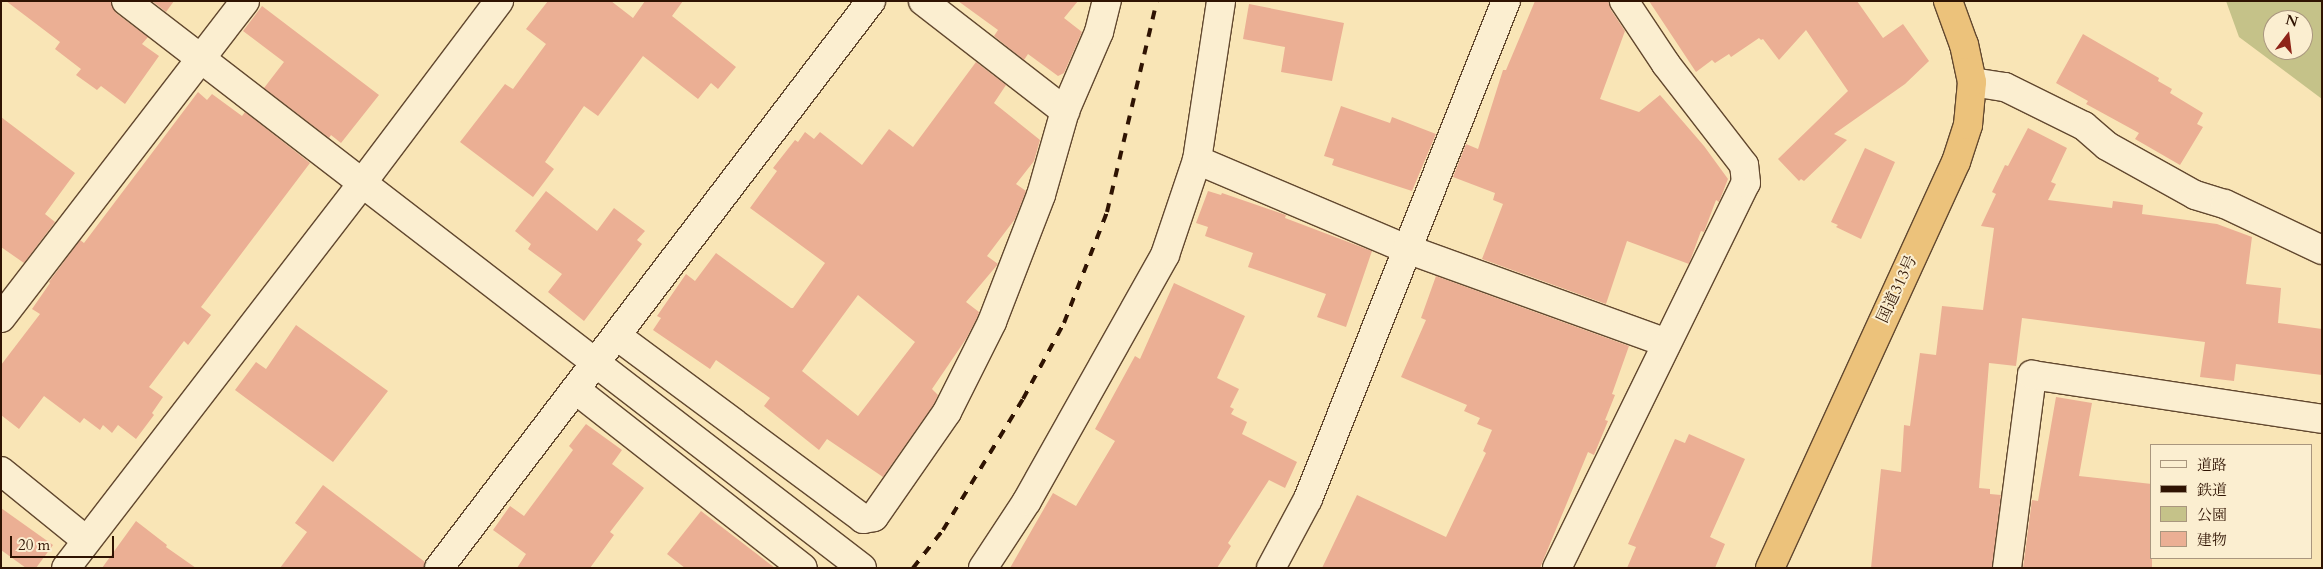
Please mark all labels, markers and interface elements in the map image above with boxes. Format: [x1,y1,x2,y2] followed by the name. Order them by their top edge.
[2263,10,2313,60] north arrow
[2283,10,2300,32] text: N
[1873,252,1921,326] street label: 国道313号
[2150,444,2313,559] legend
[2197,455,2227,475] text: 道路
[2197,480,2227,500] text: 鉄道
[2197,505,2227,525] text: 公園
[12,526,116,558] scale bar
[2197,530,2227,550] text: 建物
[18,535,50,555] text: 20 m

